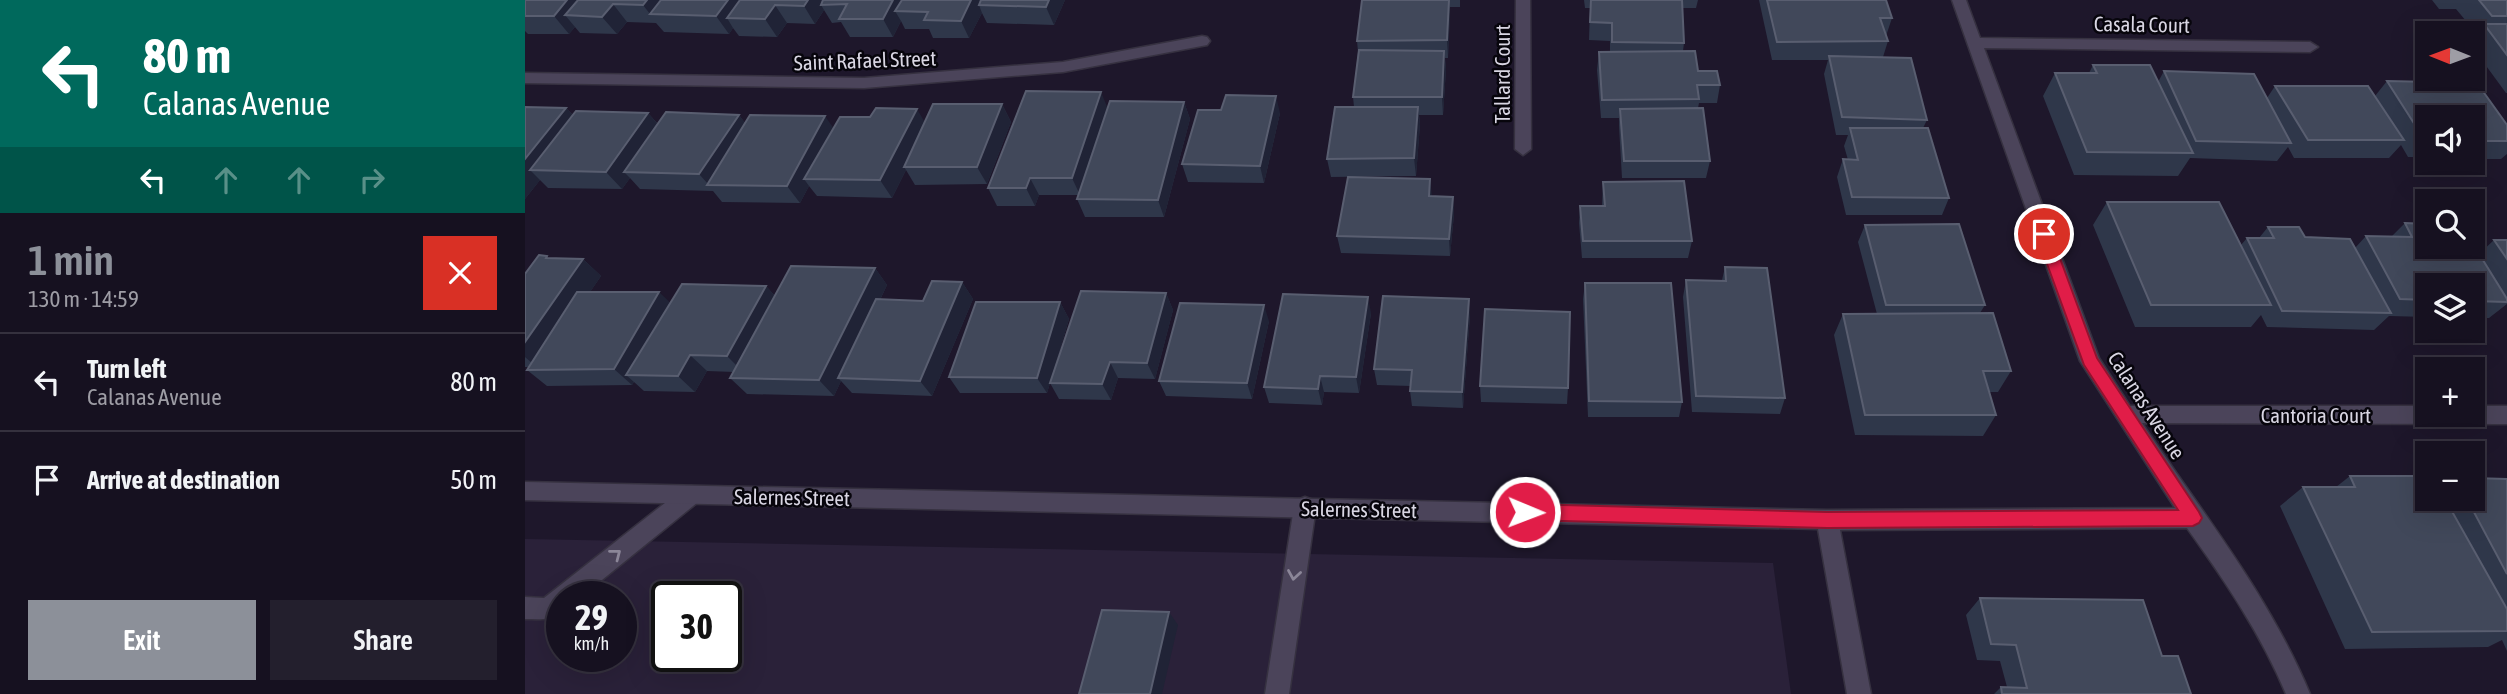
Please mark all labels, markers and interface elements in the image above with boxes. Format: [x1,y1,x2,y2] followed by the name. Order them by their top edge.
[2094,11,2190,37] street label: Casala Court
[2415,21,2485,91] north arrow
[2415,21,2485,511] map controls
[1490,25,1514,123] street label: Tallard Court
[143,27,231,83] text: 80 m
[28,28,119,119] icon: left
[793,46,937,74] street label: Saint Rafael Street
[143,85,330,122] text: Calanas Avenue
[2415,105,2485,175] button: sound
[134,161,172,199] icon: left
[207,161,245,199] icon: ahead
[280,161,318,199] icon: ahead
[353,161,391,199] icon: right
[2415,189,2485,259] button: search
[2014,204,2074,264] pin
[2025,215,2063,253] icon: arrive
[28,236,114,284] text: 1 min
[423,236,497,310] button: close
[2415,273,2485,343] button: layers
[28,286,139,312] text: 130 m · 14:59
[2103,347,2191,463] street label: Calanas Avenue
[87,354,167,384] text: Turn left
[2415,357,2485,427] button: +
[28,363,66,401] icon: left
[450,367,497,397] text: 80 m
[87,384,222,410] text: Calanas Avenue
[2261,403,2371,427] street label: Cantoria Court
[2415,441,2485,511] button: −
[28,461,66,499] icon: arrive
[87,465,280,495] text: Arrive at destination
[450,465,497,495] text: 50 m
[1488,475,1562,549] position arrow
[734,484,850,510] street label: Salernes Street
[1301,496,1417,522] street label: Salernes Street
[609,550,621,563] one-way arrow
[1287,569,1302,581] one-way arrow
[651,581,742,672] speed limit sign: 30
[575,597,608,637] text: 29
[28,600,256,680] button: Exit
[270,600,497,680] button: Share
[574,633,609,654] text: km/h

